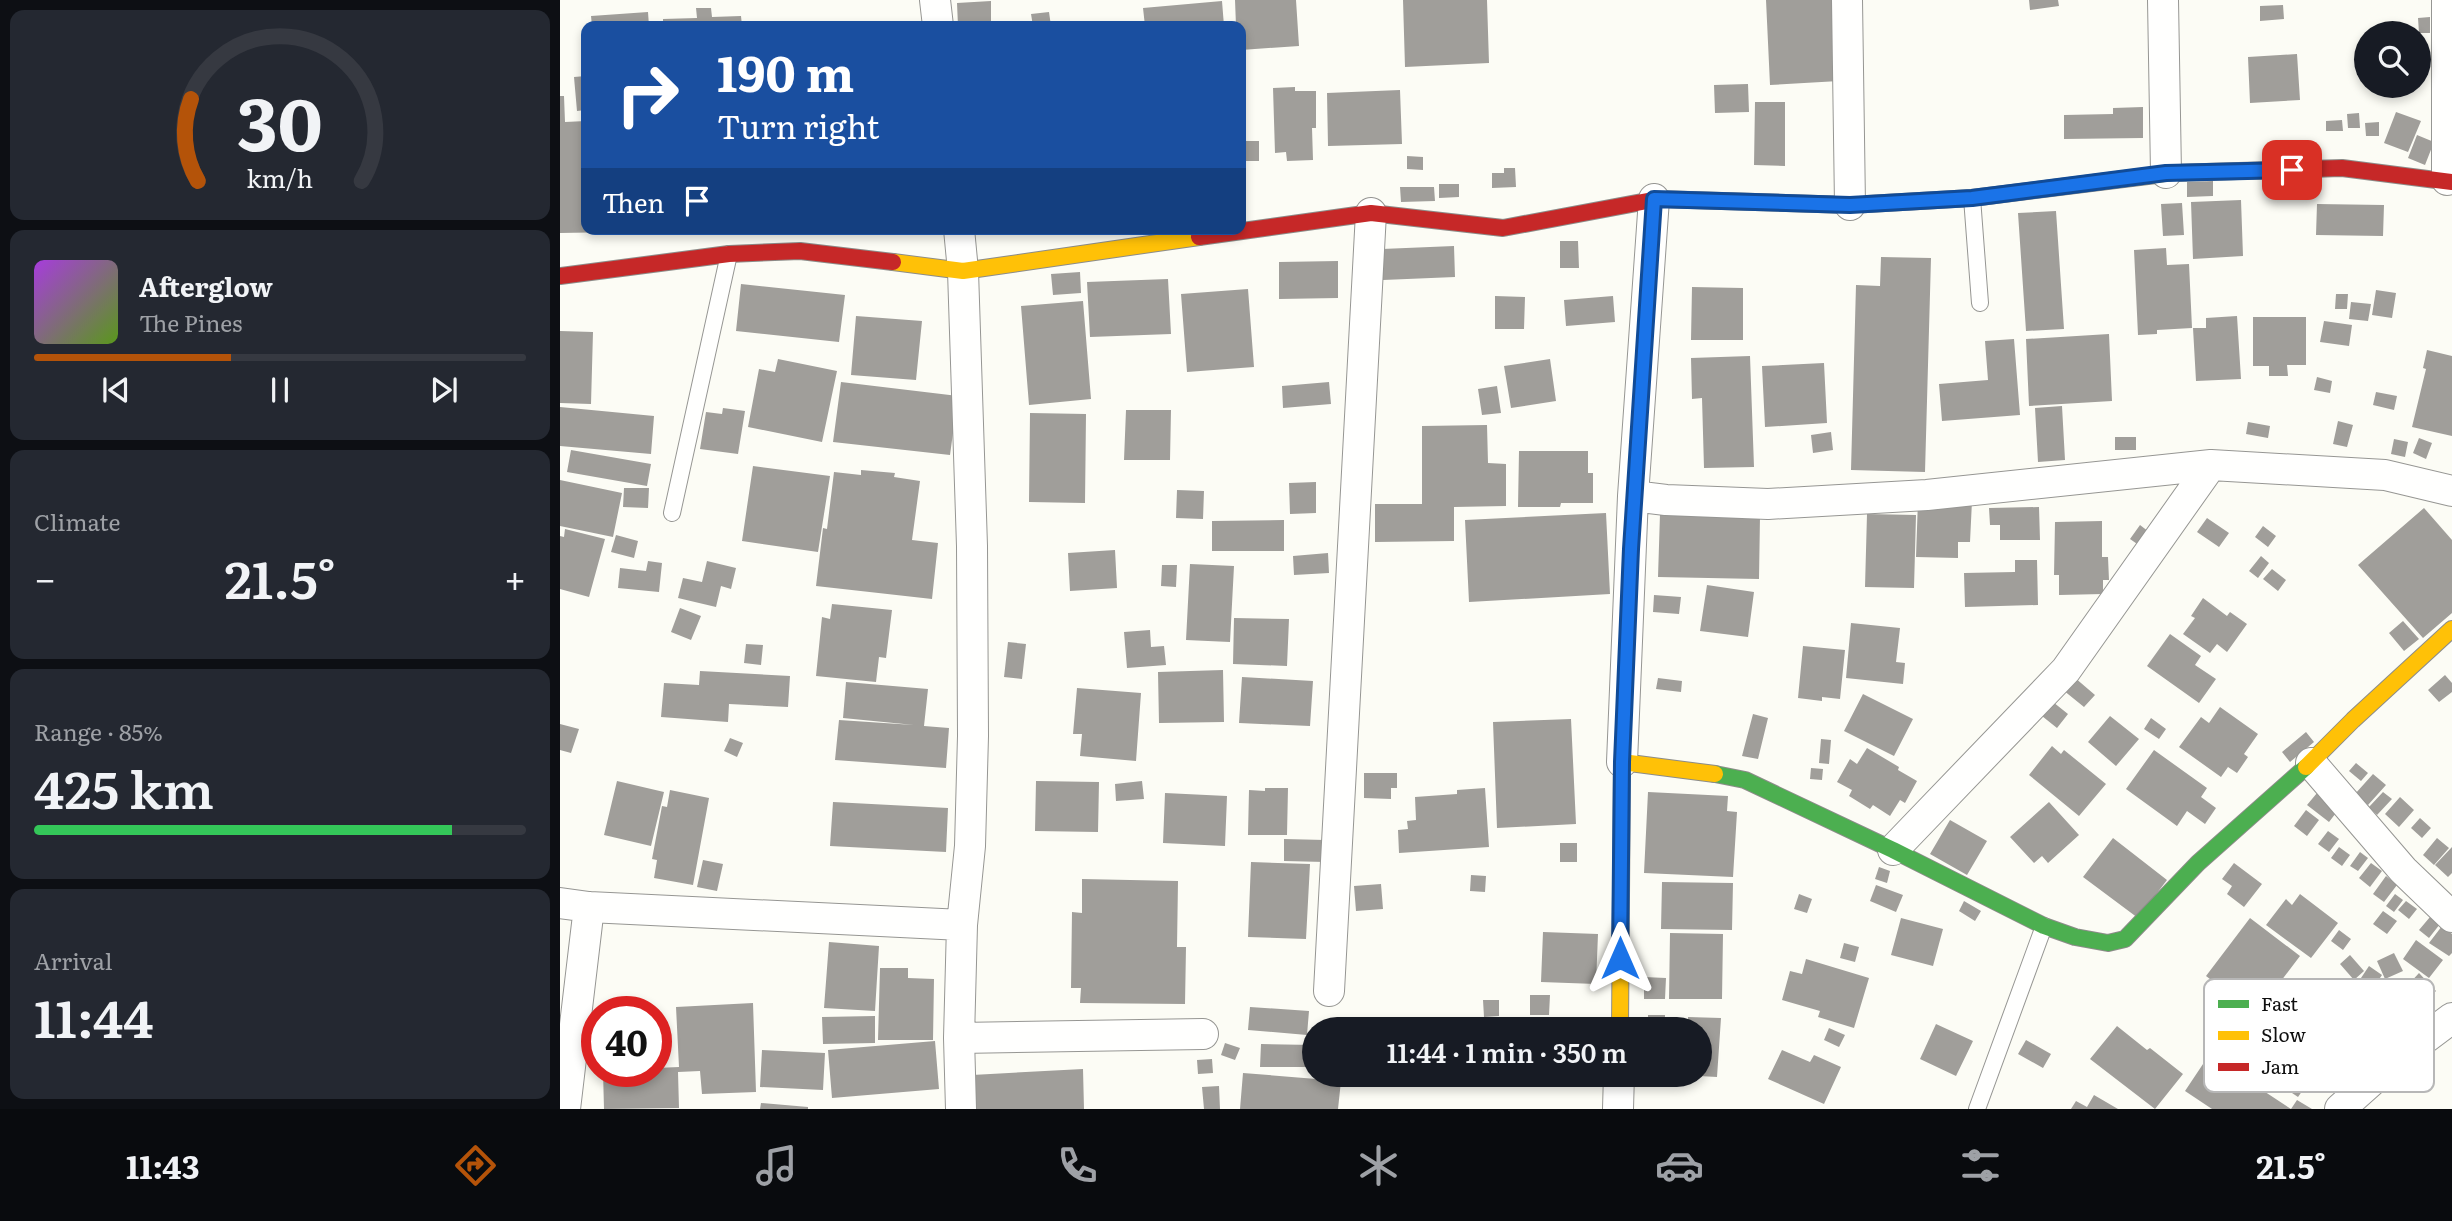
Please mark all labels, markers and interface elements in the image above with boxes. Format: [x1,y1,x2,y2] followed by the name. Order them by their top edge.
[2354,21,2431,98] map controls
[2354,21,2431,98] button: search
[717,34,854,107] text: 190 m
[602,49,693,140] icon: right
[237,65,323,173] text: 30
[717,101,879,149] text: Turn right
[2262,140,2322,200] pin
[2273,151,2311,189] icon: arrive
[247,159,313,196] text: km/h
[602,182,664,221] text: Then
[678,182,716,220] icon: arrive
[139,266,273,305] text: Afterglow
[139,305,242,339] text: The Pines
[97,371,135,409] icon: previous
[261,371,299,409] icon: pause
[425,371,463,409] icon: next
[34,504,120,538] text: Climate
[224,538,336,615] text: 21.5°
[34,548,56,605] text: −
[504,548,526,605] text: +
[34,714,163,748] text: Range · 85%
[34,748,214,825] text: 425 km
[1583,921,1657,995] position arrow
[34,943,113,977] text: Arrival
[34,977,154,1054] text: 11:44
[2204,979,2434,1092] legend
[2261,989,2298,1017] text: Fast
[581,996,672,1087] speed limit sign: 40
[2261,1020,2306,1048] text: Slow
[1387,1032,1627,1071] text: 11:44 · 1 min · 350 m
[2261,1052,2299,1080] text: Jam
[126,1141,200,1189] text: 11:43
[451,1141,500,1190] icon: directions
[752,1141,801,1190] icon: music
[1053,1141,1102,1190] icon: phone
[1354,1141,1403,1190] icon: climate
[1655,1141,1704,1190] icon: car
[1956,1141,2005,1190] icon: filters
[2256,1141,2326,1189] text: 21.5°

